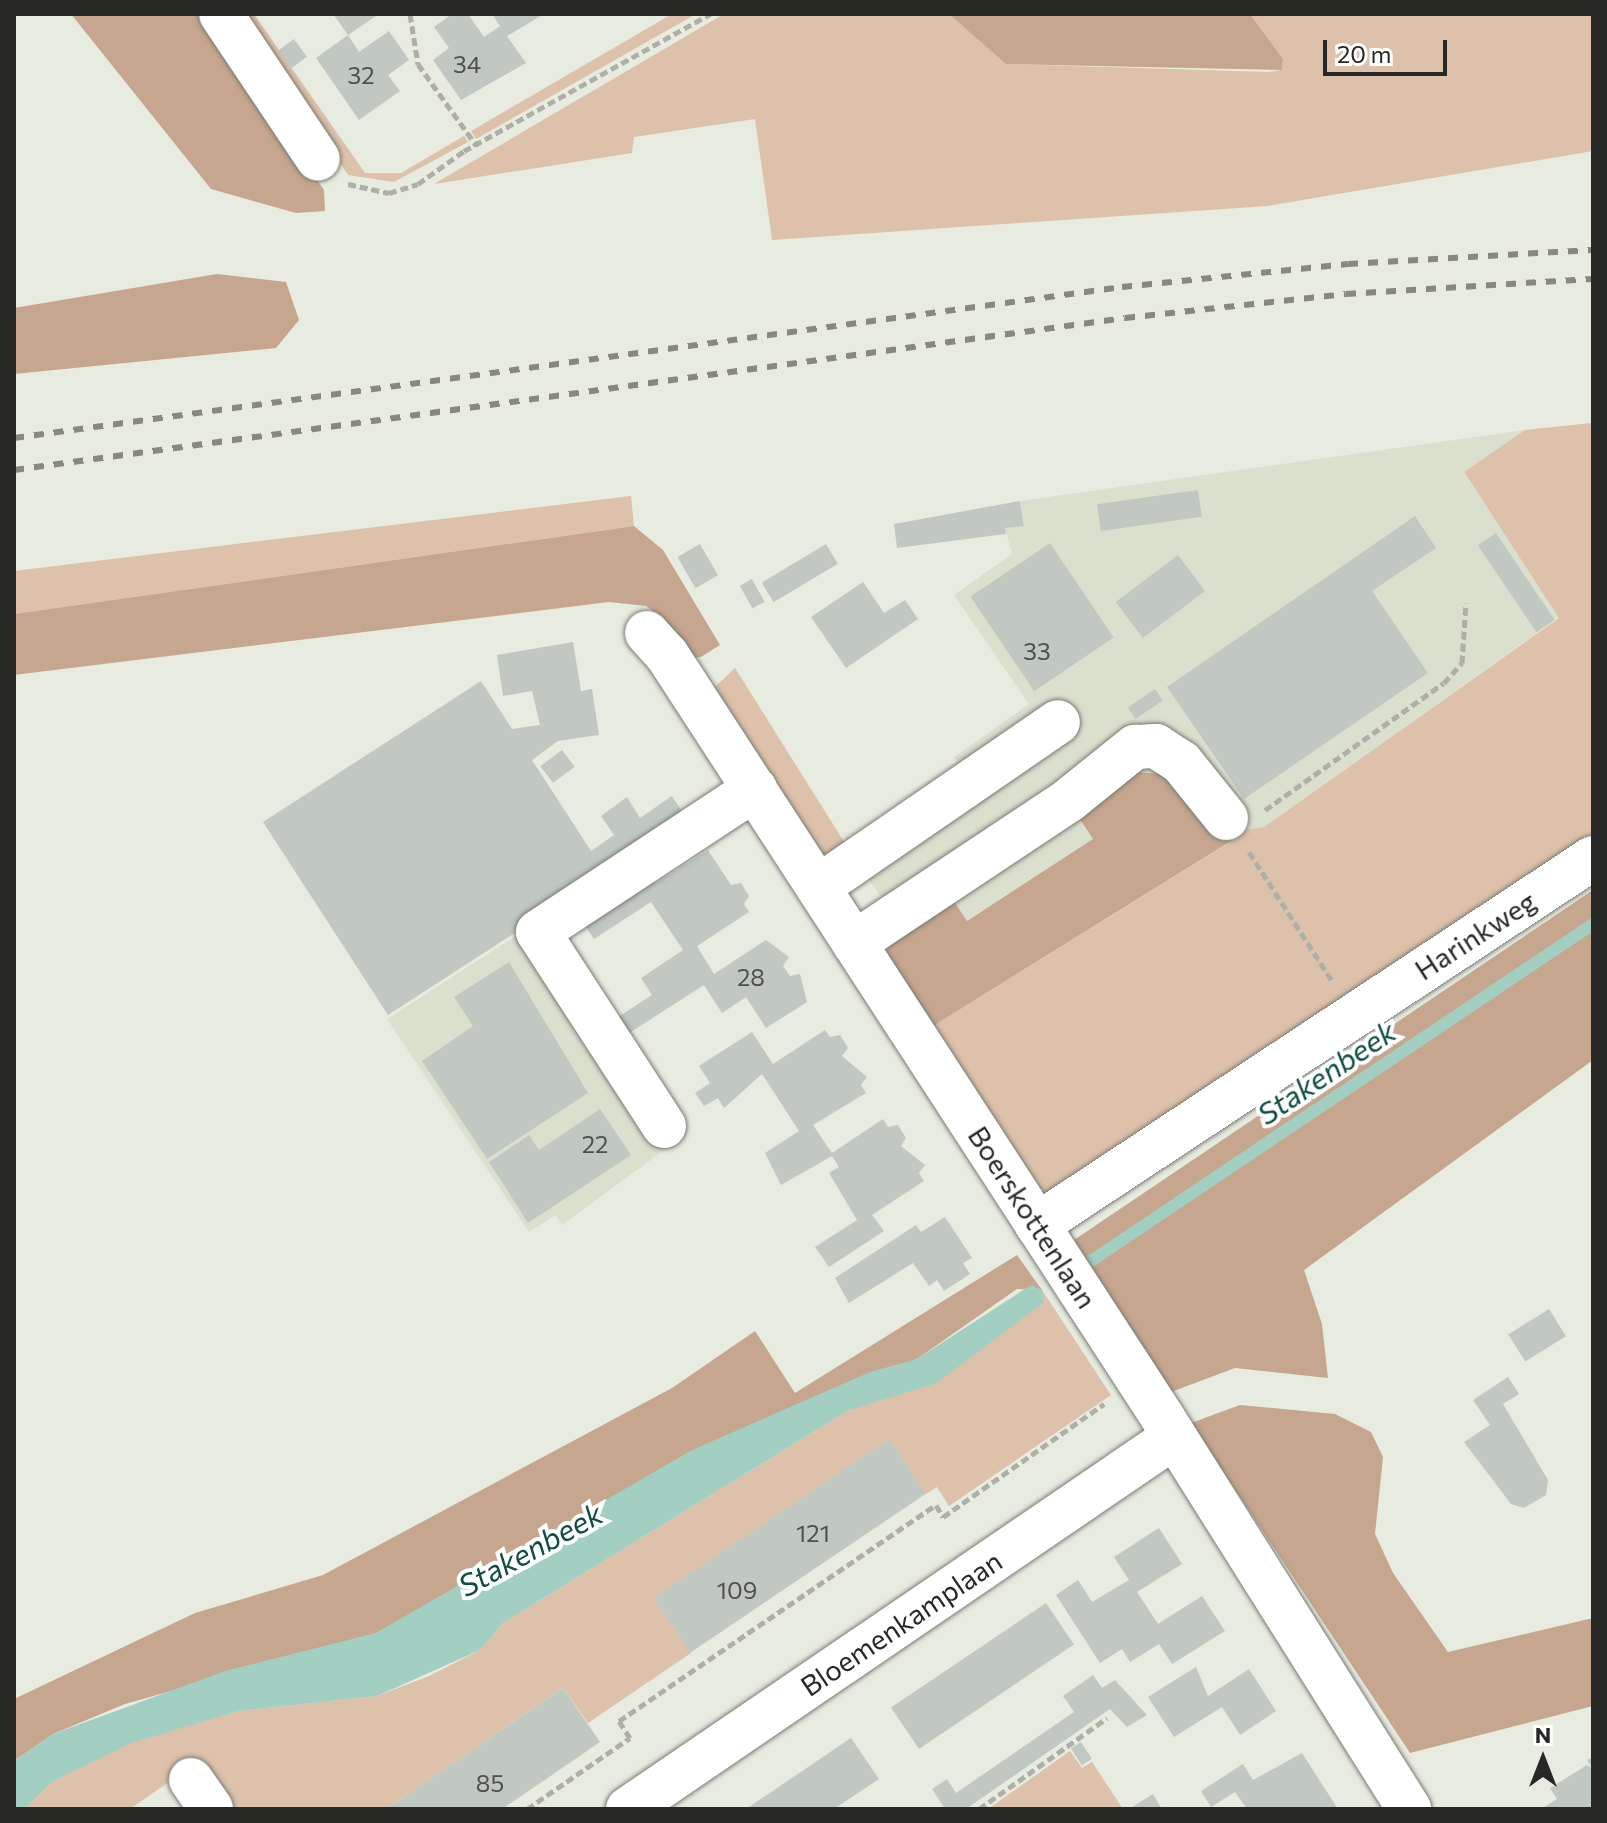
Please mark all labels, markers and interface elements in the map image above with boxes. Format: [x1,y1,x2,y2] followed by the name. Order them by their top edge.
[1327,24,1451,74] scale bar
[1337,39,1391,68] text: 20 m
[453,50,481,78] house number: 34
[348,61,374,89] house number: 32
[1023,637,1051,665] house number: 33
[1408,884,1542,986] street label: Harinkweg
[737,963,765,991] house number: 28
[1250,1012,1402,1132] water label: Stakenbeek
[962,1120,1104,1314] street label: Boerskottenlaan
[582,1130,608,1158] house number: 22
[452,1495,608,1603] water label: Stakenbeek
[796,1519,830,1547] house number: 121
[794,1543,1008,1703] street label: Bloemenkamplaan
[717,1576,757,1604] house number: 109
[1503,1719,1583,1799] north arrow
[1535,1721,1551,1748] text: N
[476,1769,504,1797] house number: 85

